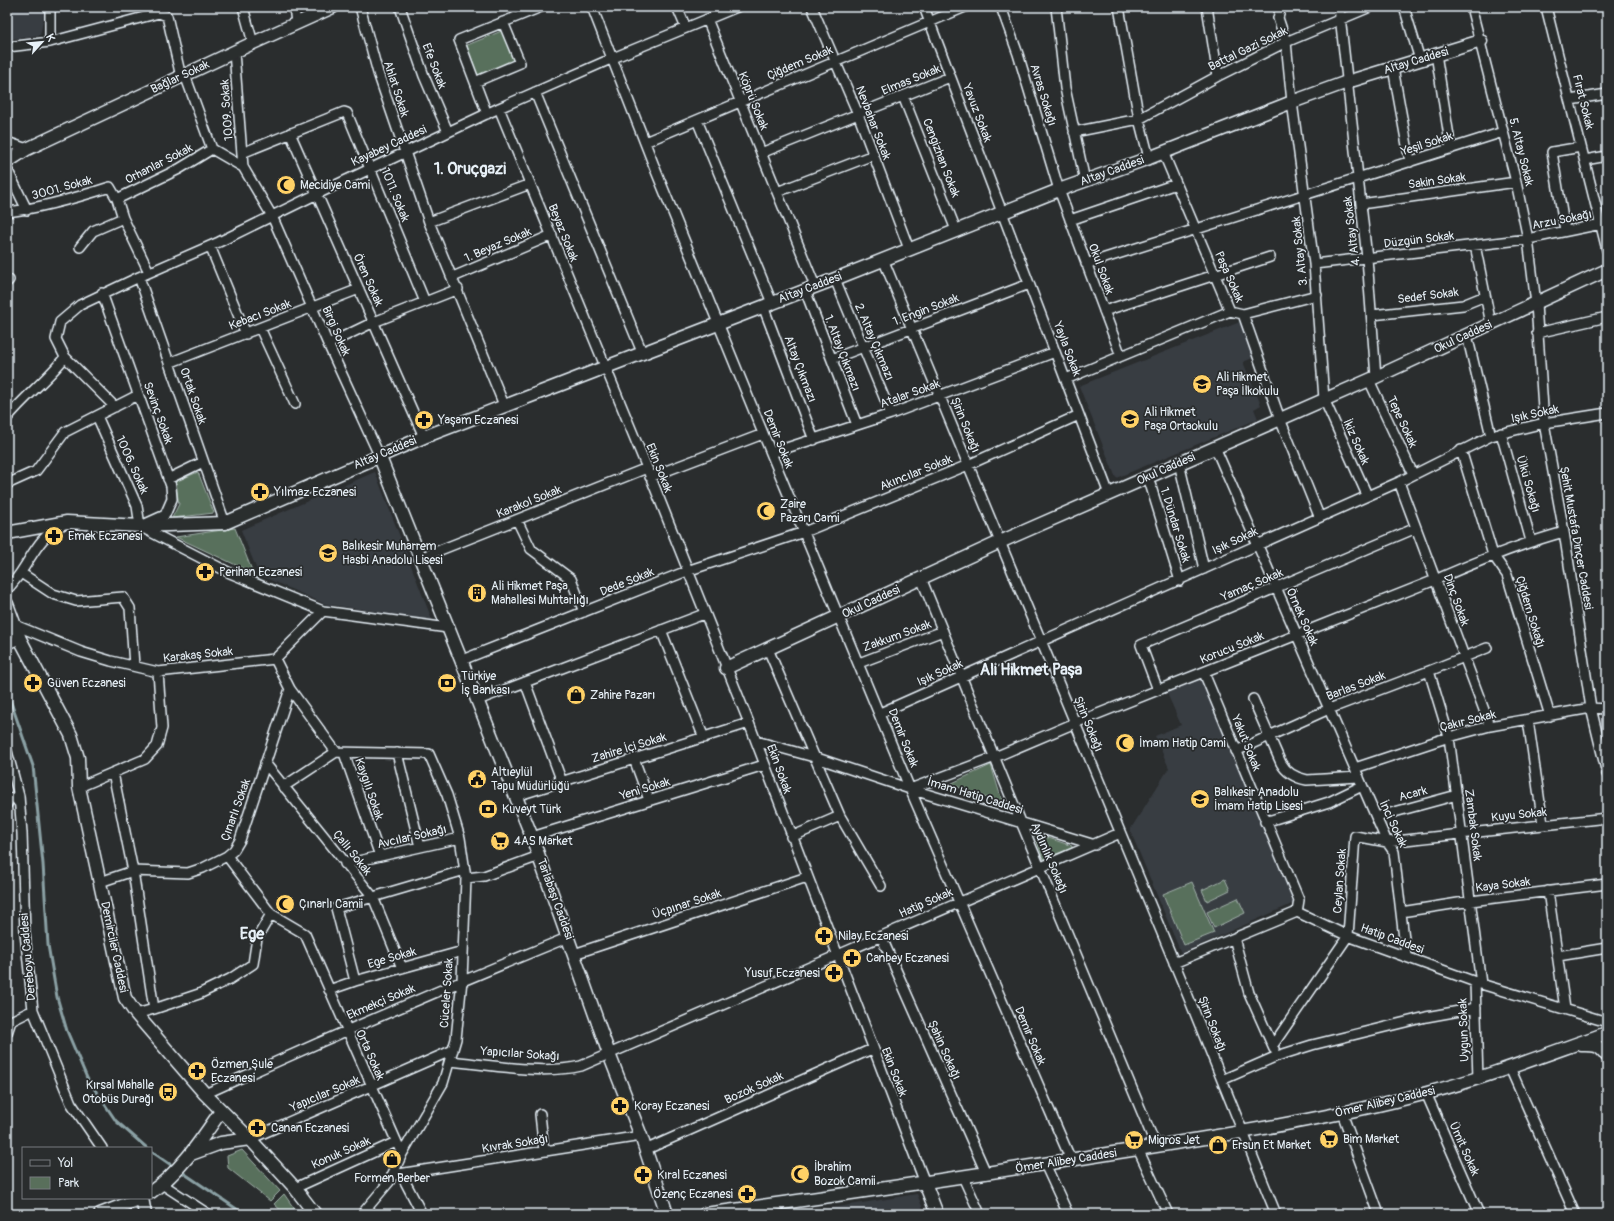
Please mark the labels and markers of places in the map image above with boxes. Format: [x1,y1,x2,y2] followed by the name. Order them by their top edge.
[275,174,297,196] mosque icon: Mecidiye Cami
[300,178,370,193] place label: Mecidiye Cami
[1216,370,1279,399] place label: Ali Hikmet Paşa İlkokulu
[1191,373,1213,395] school or university icon: Ali Hikmet Paşa İlkokulu
[1144,405,1218,434] place label: Ali Hikmet Paşa Ortaokulu
[1119,408,1141,430] school or university icon: Ali Hikmet Paşa Ortaokulu
[413,409,435,431] pharmacy icon: Yaşam Eczanesi
[437,413,518,428] place label: Yaşam Eczanesi
[249,481,271,503] pharmacy icon: Yılmaz Eczanesi
[273,485,356,500] place label: Yılmaz Eczanesi
[780,497,839,526] place label: Zaire Pazarı Cami
[755,500,777,522] mosque icon: Zaire Pazarı Cami
[43,525,65,547] pharmacy icon: Emek Eczanesi
[68,529,142,544] place label: Emek Eczanesi
[342,539,443,568] place label: Balıkesir Muharrem Hasbi Anadolu Lisesi
[317,542,339,564] school or university icon: Balıkesir Muharrem Hasbi Anadolu Lisesi
[194,561,216,583] pharmacy icon: Perihan Eczanesi
[219,565,302,580] place label: Perihan Eczanesi
[491,579,589,608] place label: Ali Hikmet Paşa Mahallesi Muhtarlığı
[466,582,488,604] building icon: Ali Hikmet Paşa Mahallesi Muhtarlığı
[461,669,510,698] place label: Türkiye İş Bankası
[22,672,44,694] pharmacy icon: Güven Eczanesi
[436,672,458,694] bank icon: Türkiye İş Bankası
[47,676,126,691] place label: Güven Eczanesi
[565,684,587,706] shop icon: Zahire Pazarı
[590,688,655,703] place label: Zahire Pazarı
[1114,732,1136,754] mosque icon: İmam Hatip Cami
[1139,735,1226,751] place label: İmam Hatip Cami
[491,765,570,794] place label: Altıeylül Tapu Müdürlüğü
[466,768,488,790] public building icon: Altıeylül Tapu Müdürlüğü
[1214,785,1303,814] place label: Balıkesir Anadolu İmam Hatip Lisesi
[1189,788,1211,810] school or university icon: Balıkesir Anadolu İmam Hatip Lisesi
[477,798,499,820] bank icon: Kuveyt Türk
[502,802,561,817] place label: Kuveyt Türk
[489,830,511,852] supermarket icon: 4AS Market
[514,834,573,849] place label: 4AS Market
[274,893,296,915] mosque icon: Çınarlı Camii
[299,897,363,912] place label: Çınarlı Camii
[813,925,835,947] pharmacy icon: Nilay Eczanesi
[838,929,908,944] place label: Nilay Eczanesi
[841,947,863,969] pharmacy icon: Canbey Eczanesi
[866,951,949,966] place label: Canbey Eczanesi
[823,962,845,984] pharmacy icon: Yusuf Eczanesi
[744,966,820,981] place label: Yusuf Eczanesi
[211,1056,273,1086] place label: Özmen Şule Eczanesi
[186,1060,208,1082] pharmacy icon: Özmen Şule Eczanesi
[82,1078,154,1107] place label: Kırsal Mahalle Otobüs Durağı
[157,1081,179,1103] bus stop icon: Kırsal Mahalle Otobüs Durağı
[609,1095,631,1117] pharmacy icon: Koray Eczanesi
[634,1099,709,1114] place label: Koray Eczanesi
[246,1117,268,1139] pharmacy icon: Canan Eczanesi
[271,1121,349,1136] place label: Canan Eczanesi
[1318,1128,1340,1150] supermarket icon: Bim Market
[1123,1129,1145,1151] supermarket icon: Migros Jet
[1343,1132,1399,1147] place label: Bim Market
[1148,1133,1200,1148] place label: Migros Jet
[1207,1134,1229,1156] shop icon: Ersun Et Market
[1232,1138,1311,1153] place label: Ersun Et Market
[381,1148,403,1170] shop icon: Formen Berber
[814,1159,875,1189] place label: İbrahim Bozok Camii
[789,1163,811,1185] mosque icon: İbrahim Bozok Camii
[632,1164,654,1186] pharmacy icon: Kıral Eczanesi
[657,1168,727,1183] place label: Kıral Eczanesi
[354,1171,431,1186] place label: Formen Berber
[736,1183,758,1205] pharmacy icon: Özenç Eczanesi
[653,1186,733,1202] place label: Özenç Eczanesi

